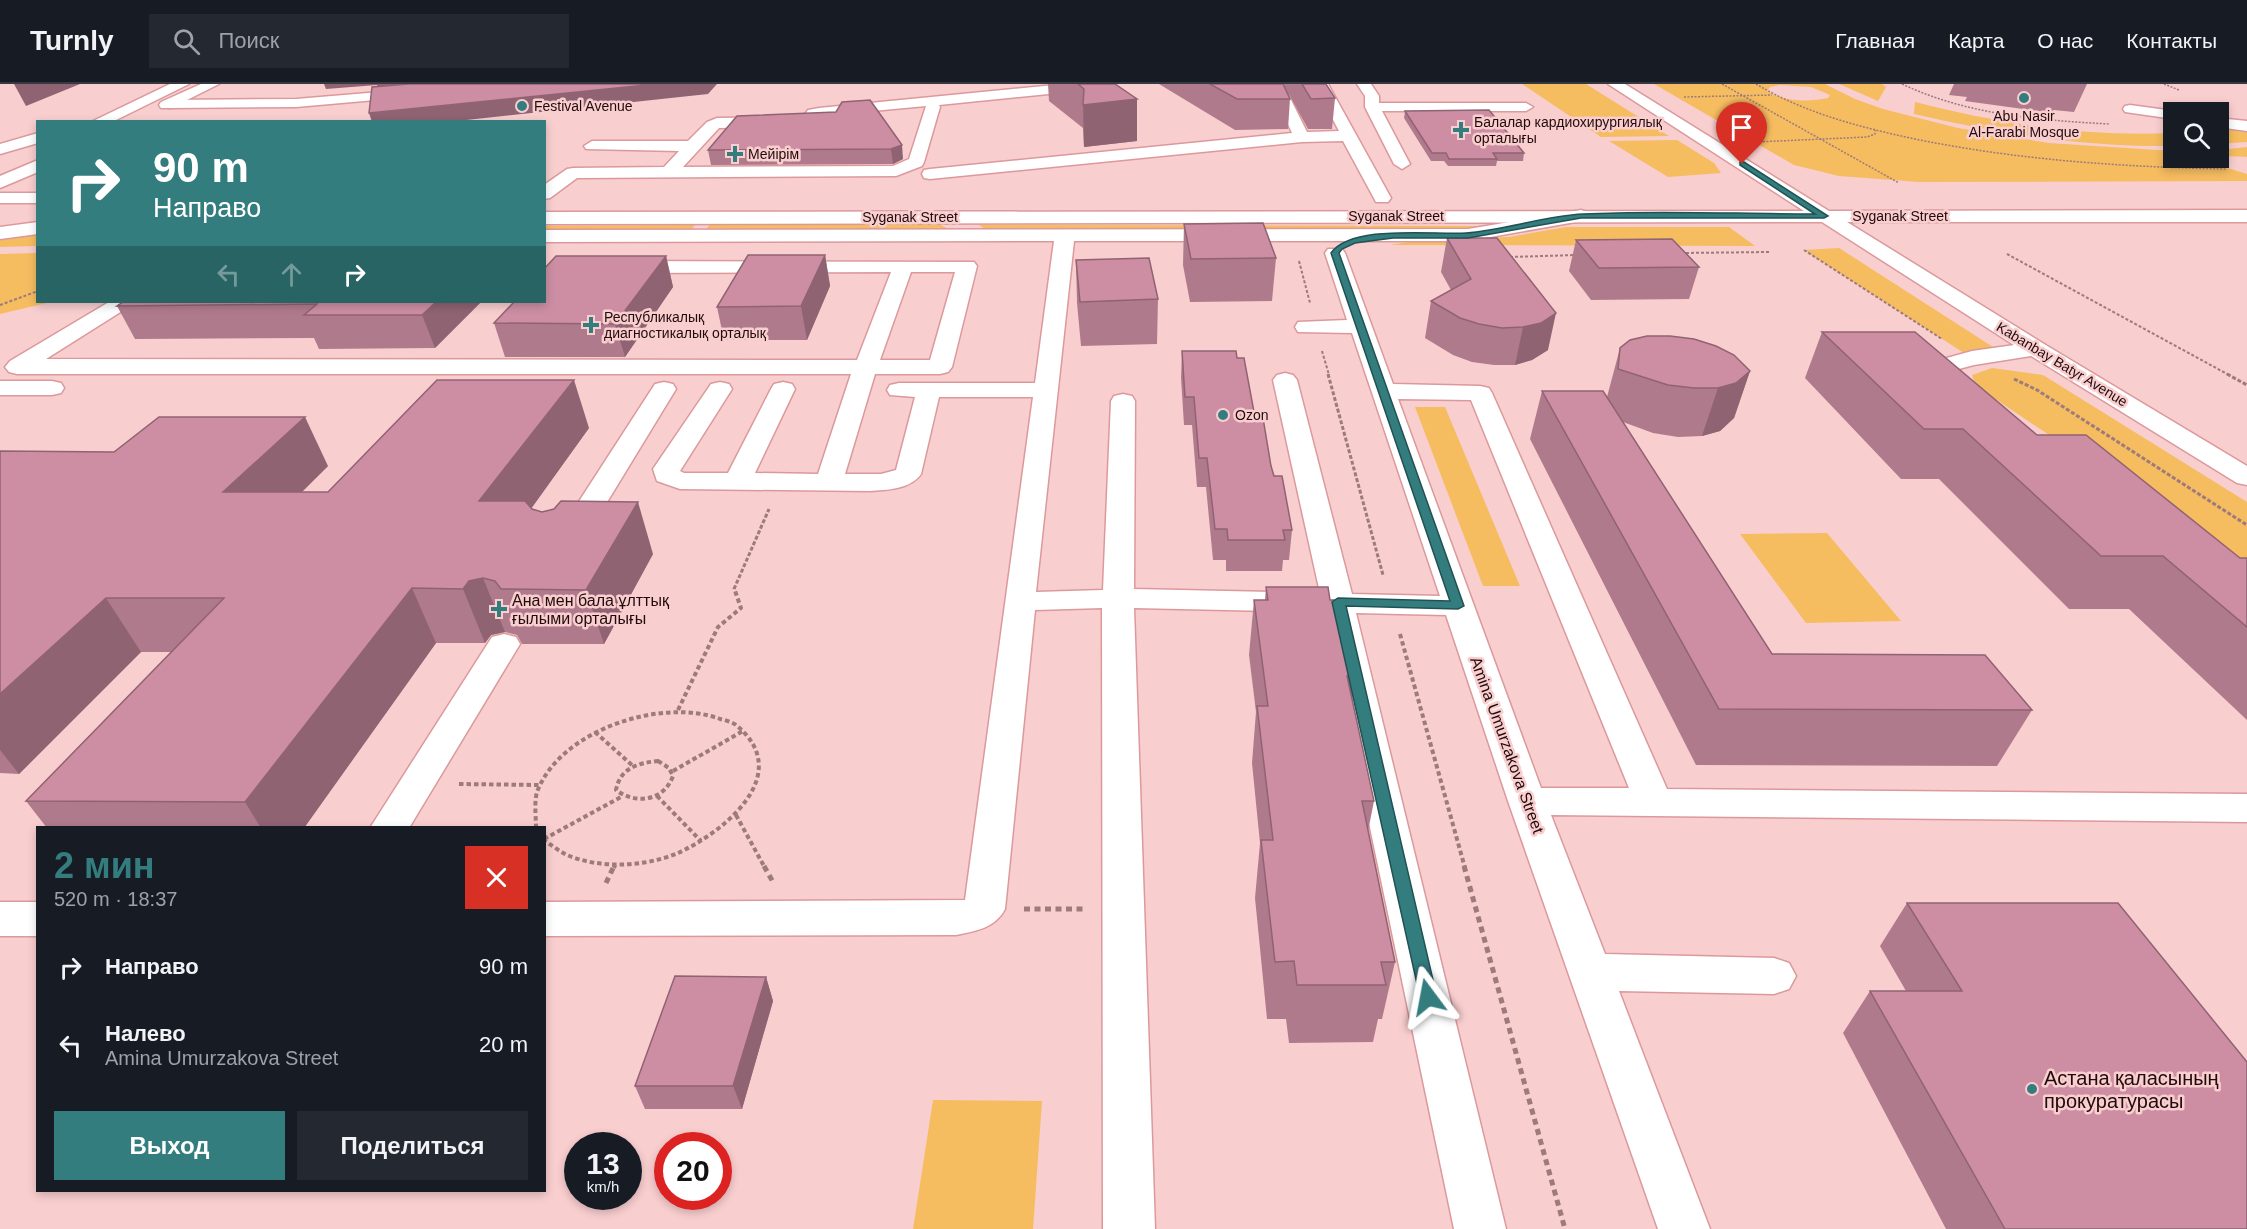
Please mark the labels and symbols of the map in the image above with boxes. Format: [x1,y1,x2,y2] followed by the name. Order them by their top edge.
[2017,91,2031,105] marker: Abu Nasir Al-Farabi Mosque
[534,98,633,114] place label: Festival Avenue
[515,99,529,113] marker: Festival Avenue
[1716,102,1767,164] pin
[1969,108,2079,140] place label: Abu Nasir Al-Farabi Mosque
[1474,114,1663,146] place label: Балалар кардиохирургиялық орталығы
[1452,121,1470,139] marker: Балалар кардиохирургиялық орталығы
[726,145,744,163] marker: Мейірім
[748,146,799,162] place label: Мейірім
[1348,208,1444,224] street label: Syganak Street
[1852,208,1948,224] street label: Syganak Street
[862,209,958,225] street label: Syganak Street
[604,309,767,341] place label: Республикалық диагностикалық орталық
[582,316,600,334] marker: Республикалық диагностикалық орталық
[1994,319,2131,410] street label: Kabanbay Batyr Avenue
[1235,407,1268,423] place label: Ozon
[1216,408,1230,422] marker: Ozon
[512,592,670,627] place label: Ана мен бала ұлттық ғылыми орталығы
[490,600,508,618] marker: Ана мен бала ұлттық ғылыми орталығы
[1467,654,1547,836] street label: Amina Umurzakova Street
[1396,965,1460,1029] position arrow
[2044,1067,2219,1112] place label: Астана қаласының прокуратурасы
[2025,1082,2039,1096] marker: Астана қаласының прокуратурасы
[654,1132,732,1210] speed limit sign: 20

